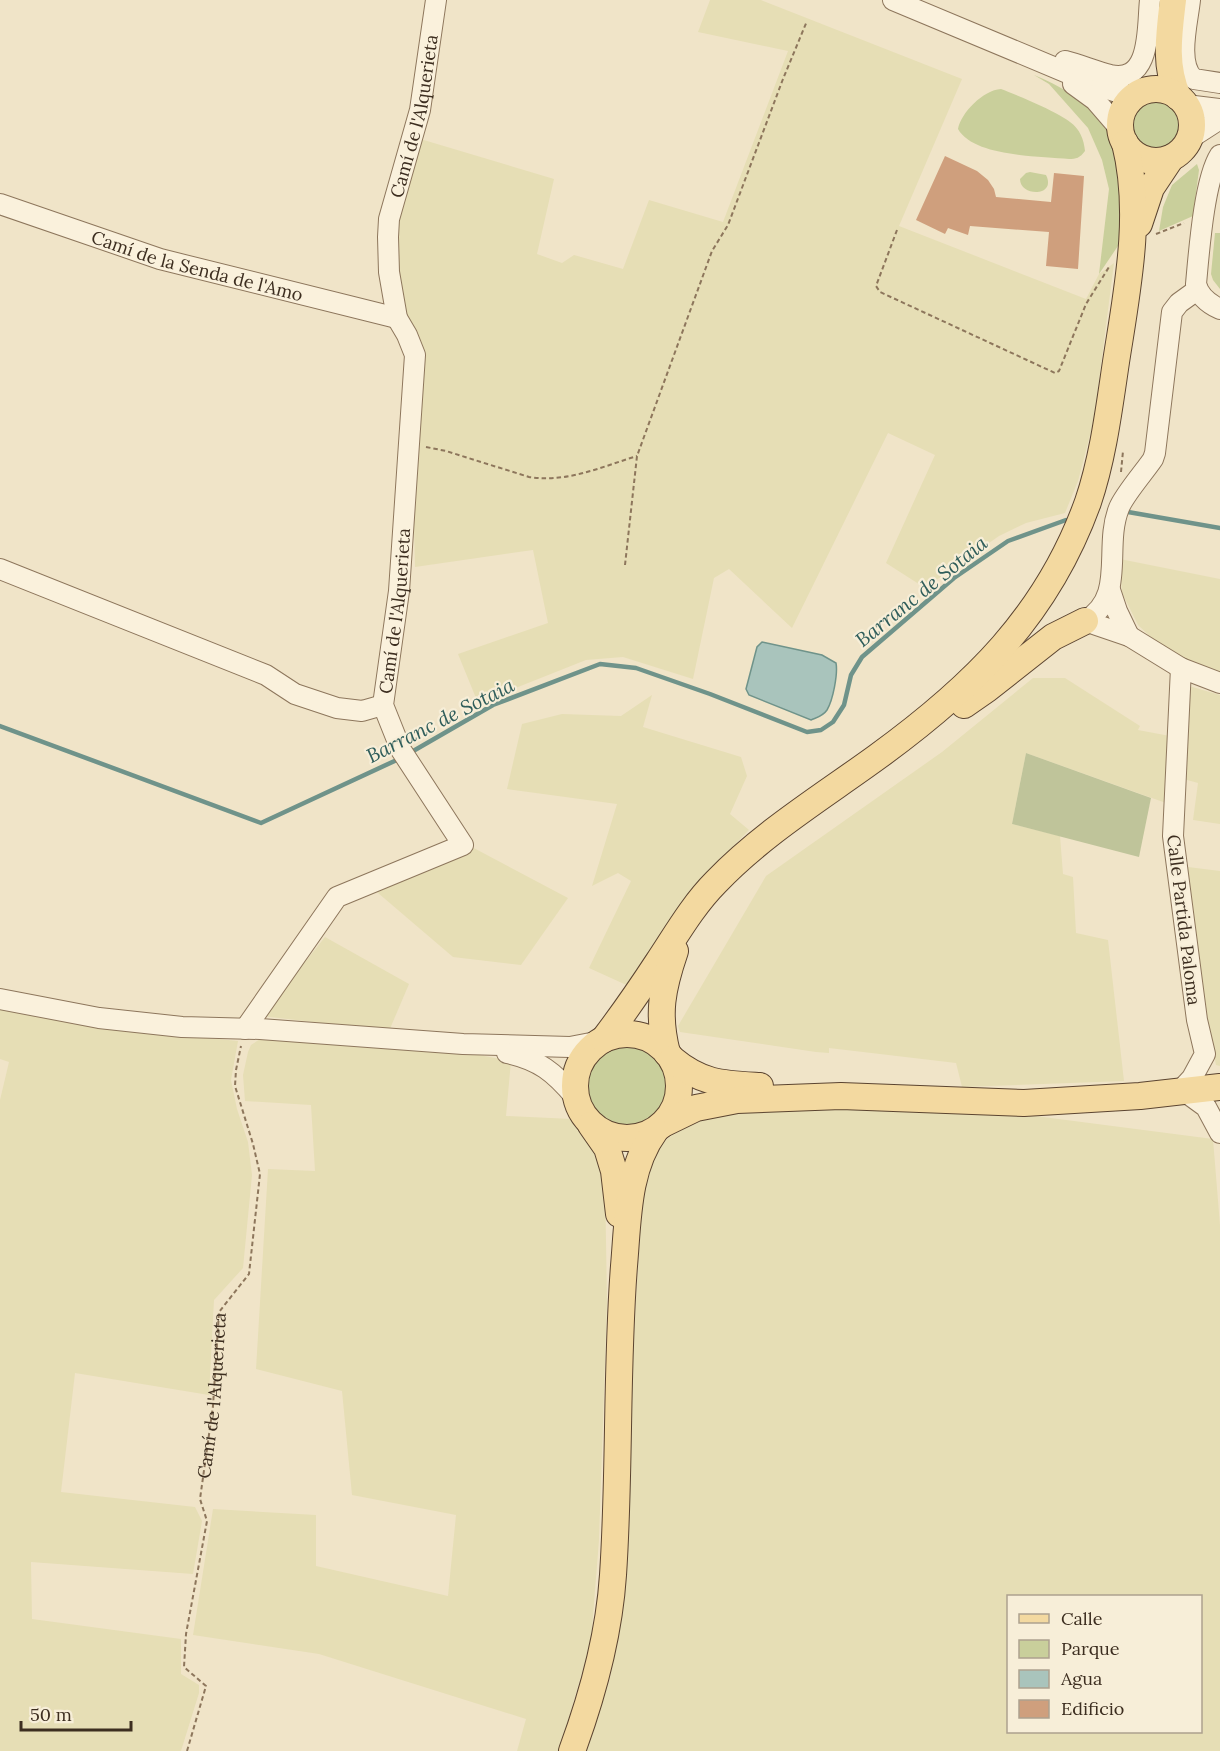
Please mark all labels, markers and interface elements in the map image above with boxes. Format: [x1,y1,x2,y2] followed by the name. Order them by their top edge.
[384,33,442,200] street label: Camí de l'Alquerieta
[89,225,306,306] street label: Camí de la Senda de l'Amo
[373,527,415,695] street label: Camí de l'Alquerieta
[850,530,992,652] water label: Barranc de Sotaia
[362,672,518,768] water label: Barranc de Sotaia
[1162,833,1206,1007] street label: Calle Partida Paloma
[191,1312,230,1480] street label: Camí de l'Alquerieta
[1007,1595,1202,1733] legend
[1061,1607,1103,1630] text: Calle
[1061,1637,1120,1660] text: Parque
[1060,1667,1102,1690] text: Agua
[21,1694,130,1732] scale bar
[1061,1697,1124,1720] text: Edificio
[30,1703,72,1726] text: 50 m

